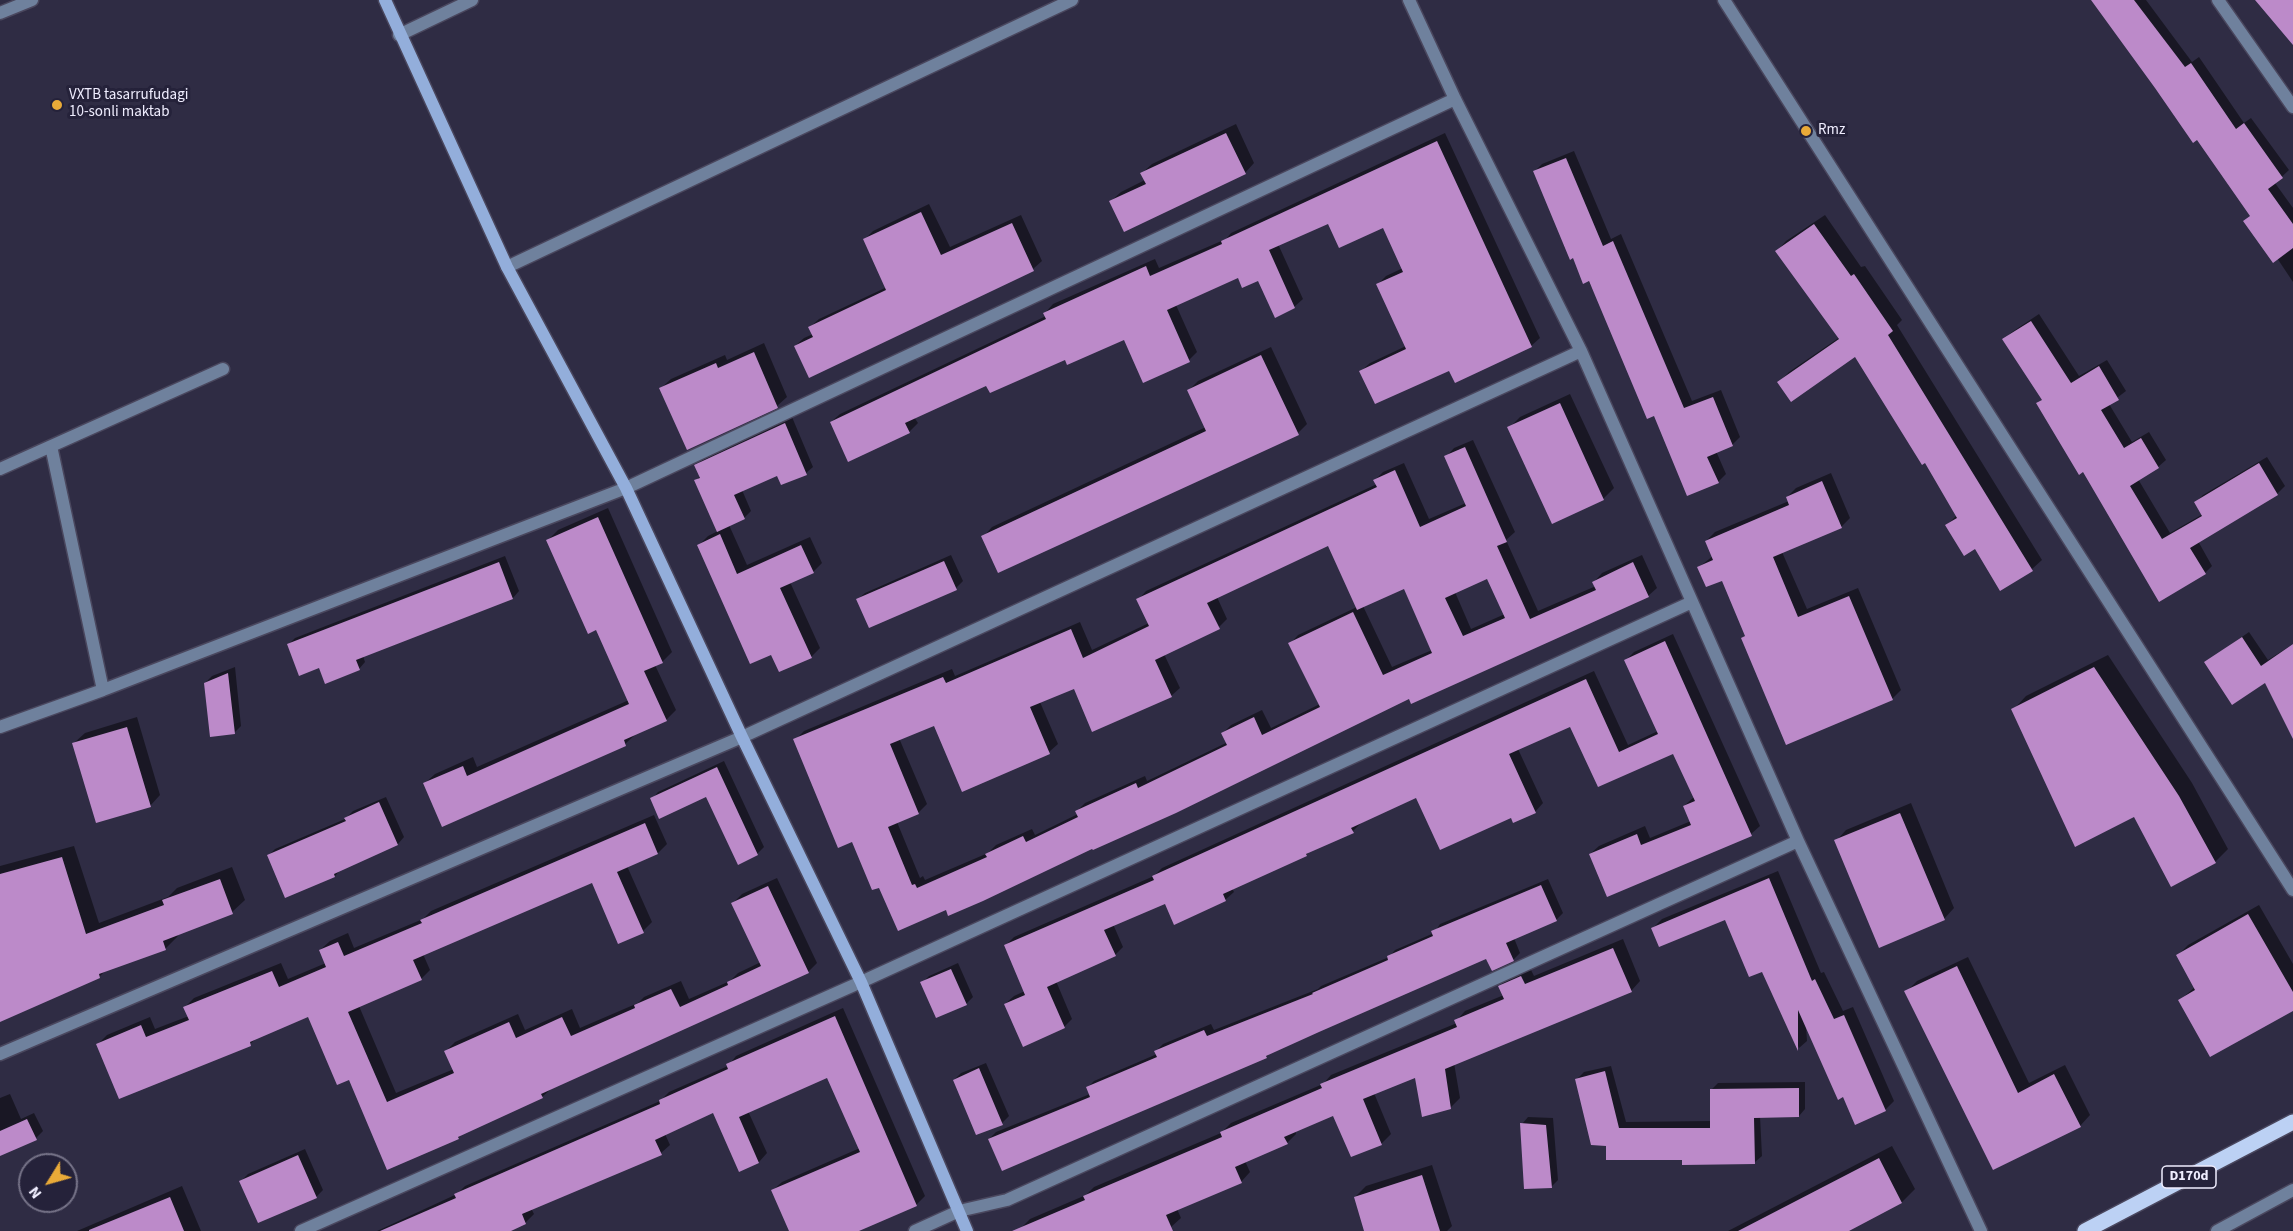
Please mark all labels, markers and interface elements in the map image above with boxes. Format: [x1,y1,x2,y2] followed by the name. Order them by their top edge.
[69,87,188,122] place label: VXTB tasarrufudagi 10-sonli maktab
[50,98,64,112] marker: VXTB tasarrufudagi 10-sonli maktab
[1818,122,1845,140] place label: Rmz
[1799,124,1813,138] marker: Rmz
[18,1153,78,1213] north arrow
[2162,1166,2216,1188] road number: D170d
[23,1182,47,1204] text: N

